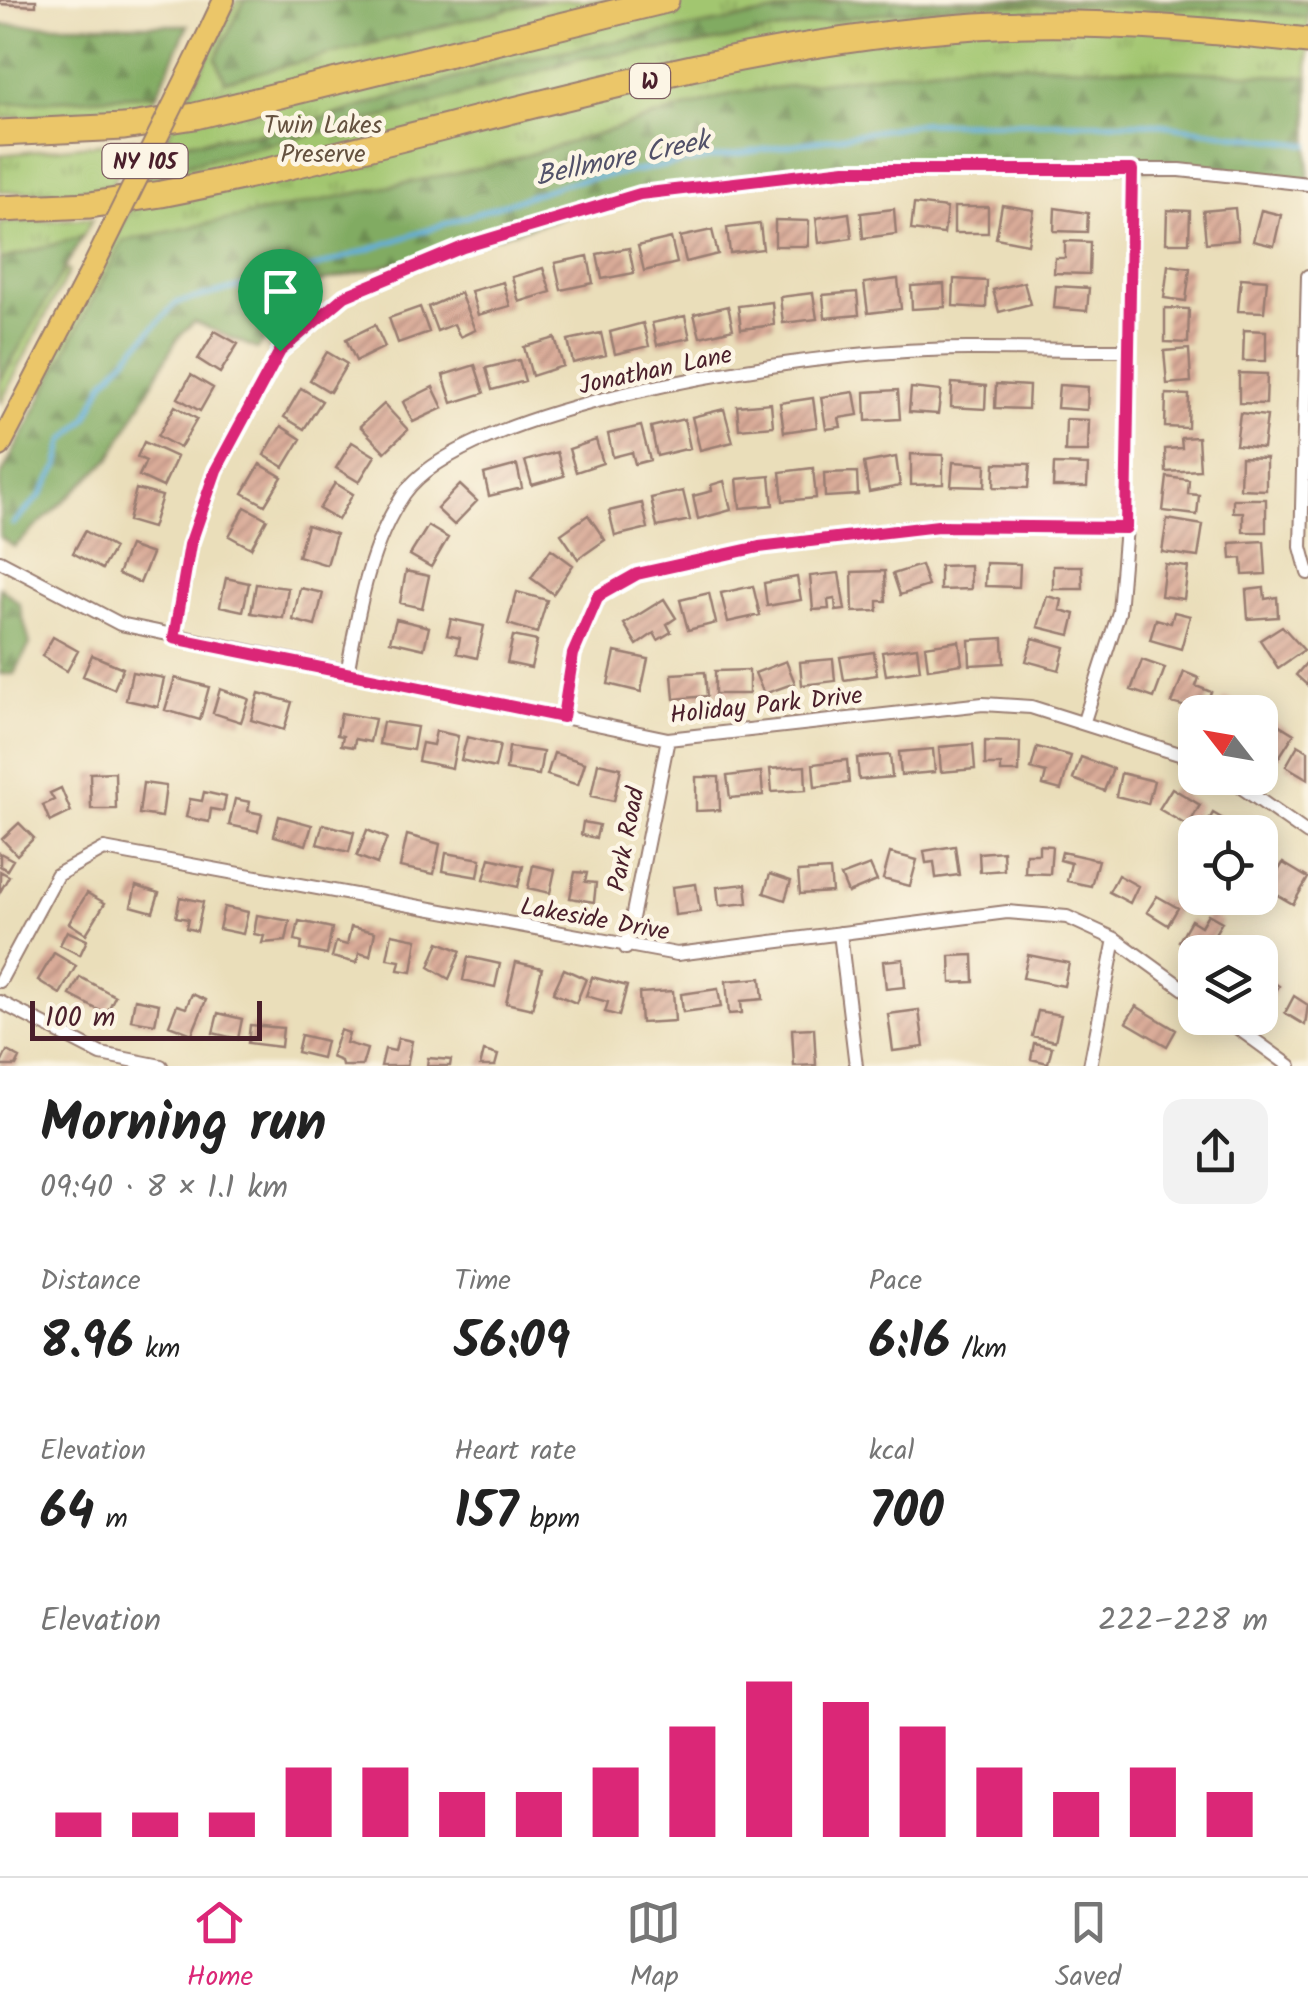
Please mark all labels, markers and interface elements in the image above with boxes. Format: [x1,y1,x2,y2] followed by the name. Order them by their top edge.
[630,64,670,98] road number: W
[264,106,383,175] park label: Twin Lakes Preserve
[531,118,717,200] water label: Bellmore Creek
[102,144,188,178] road number: NY 105
[238,249,323,352] pin
[253,264,308,319] icon: arrive
[575,335,736,407] street label: Jonathan Lane
[668,676,865,736] street label: Holiday Park Drive
[1178,695,1278,795] north arrow
[1178,695,1278,1035] map controls
[597,782,657,895] street label: Park Road
[1178,815,1278,915] button: locate
[517,887,672,953] street label: Lakeside Drive
[1178,935,1278,1035] button: layers
[30,996,262,1040] scale bar
[45,996,115,1041] text: 100 m
[40,1082,327,1169] text: Morning run
[1163,1099,1268,1204] button: share
[40,1163,288,1214] text: 09:40 · 8 × 1.1 km
[40,1259,141,1304] text: Distance
[454,1259,511,1304] text: Time
[869,1259,922,1304] text: Pace
[40,1304,134,1384] text: 8.96
[454,1304,570,1384] text: 56:09
[869,1304,950,1384] text: 6:16
[134,1327,180,1372] text: km
[950,1327,1007,1372] text: /km
[40,1429,146,1474] text: Elevation
[454,1429,576,1474] text: Heart rate
[869,1429,914,1474] text: kcal
[40,1474,94,1554] text: 64
[454,1474,518,1554] text: 157
[869,1474,944,1554] text: 700
[94,1497,128,1542] text: m
[518,1497,580,1542] text: bpm
[40,1596,161,1647] text: Elevation
[1098,1596,1268,1647] text: 222–228 m
[187,1895,253,2000] tab: Home
[626,1895,681,2000] tab: Map
[1055,1895,1121,2000] tab: Saved

